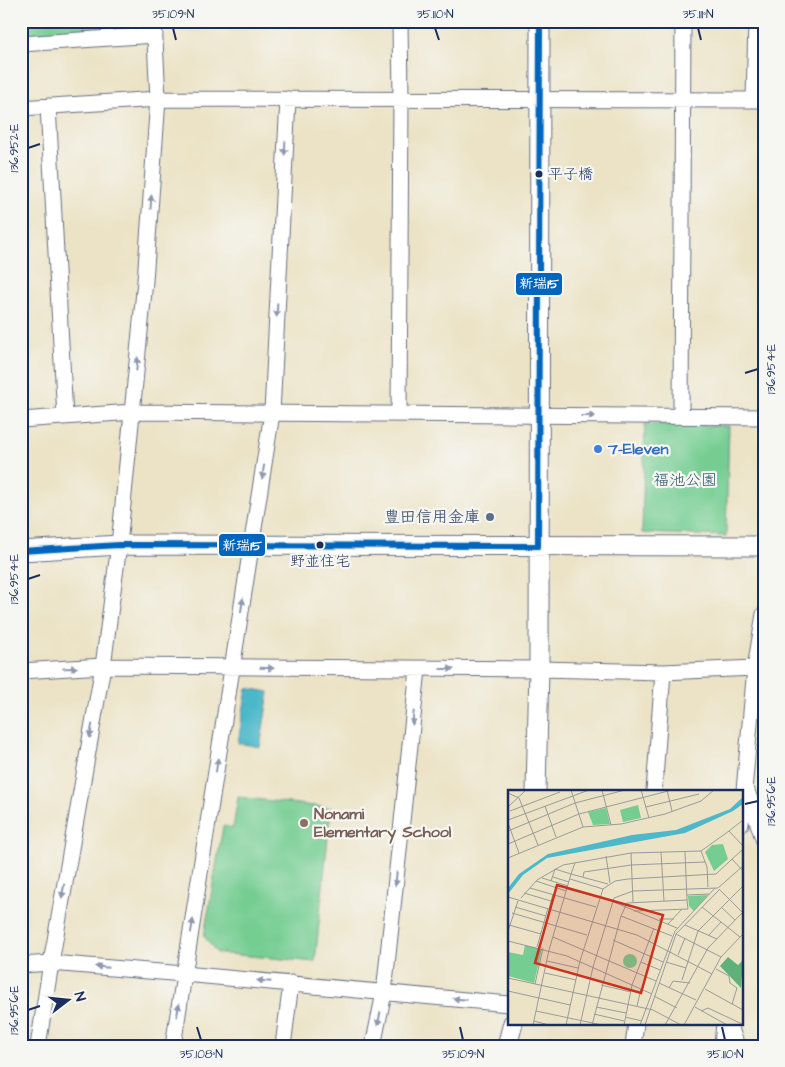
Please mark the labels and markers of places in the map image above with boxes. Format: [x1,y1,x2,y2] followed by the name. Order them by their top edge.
[548,164,593,185] place label: 平子橋
[534,169,544,179] marker: 平子橋
[607,438,668,460] place label: 7-Eleven
[592,443,604,455] marker: 7-Eleven
[384,506,480,528] place label: 豊田信用金庫
[484,511,496,523] marker: 豊田信用金庫
[315,540,325,550] marker: 野並住宅
[290,551,350,572] place label: 野並住宅
[314,803,452,844] place label: Nonami Elementary School
[298,817,310,829] marker: Nonami Elementary School

